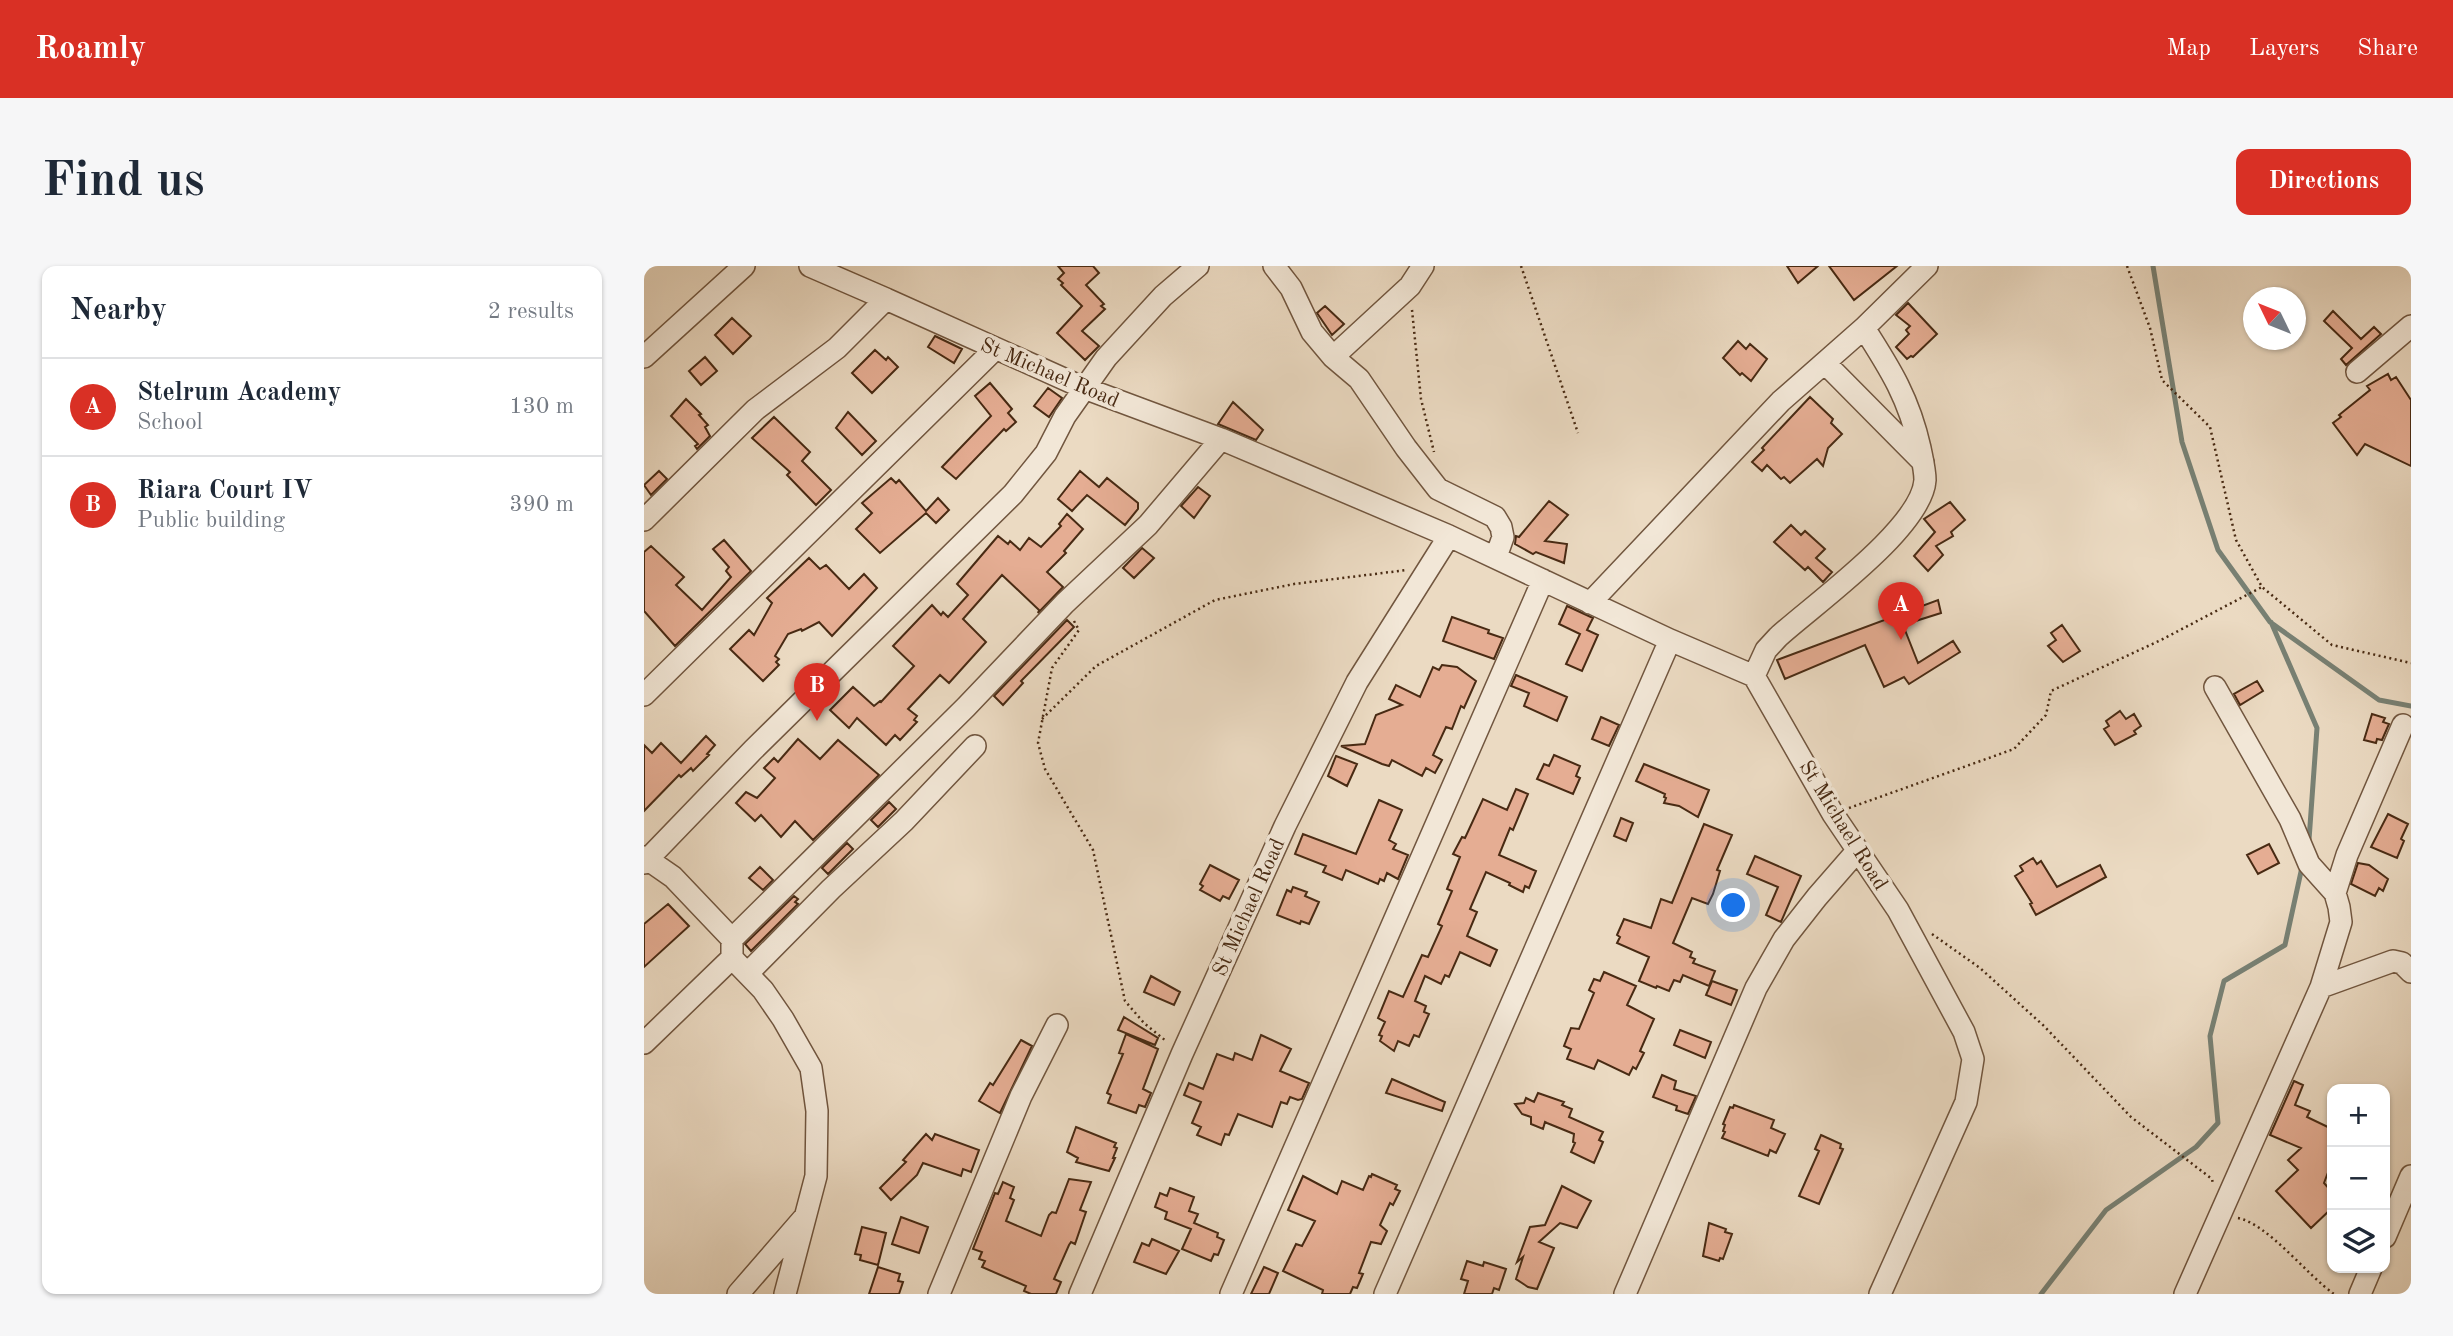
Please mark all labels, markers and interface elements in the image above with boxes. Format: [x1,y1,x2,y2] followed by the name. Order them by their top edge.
[35,33,146,66] text: Roamly
[2167,37,2211,61] text: Map
[2249,37,2319,61] text: Layers
[2357,37,2418,61] text: Share
[2236,149,2411,215] button: Directions
[42,158,205,207] text: Find us
[2243,287,2306,350] north arrow
[70,296,167,326] text: Nearby
[488,300,574,323] text: 2 results
[977,335,1122,412] street label: St Michael Road
[137,380,341,406] text: Stelrum Academy
[84,395,102,418] text: A
[509,395,574,418] text: 130 m
[137,411,203,434] text: School
[137,478,313,504] text: Riara Court IV
[85,493,101,516] text: B
[509,493,574,516] text: 390 m
[137,509,285,532] text: Public building
[1878,582,1924,640] pin: A
[794,663,840,721] pin: B
[1794,757,1891,894] street label: St Michael Road
[1210,835,1289,980] street label: St Michael Road
[1716,888,1750,922] your location
[2327,1084,2390,1273] map controls
[2327,1084,2390,1147] button: +
[2327,1147,2390,1210] button: −
[2327,1210,2390,1273] button: layers

